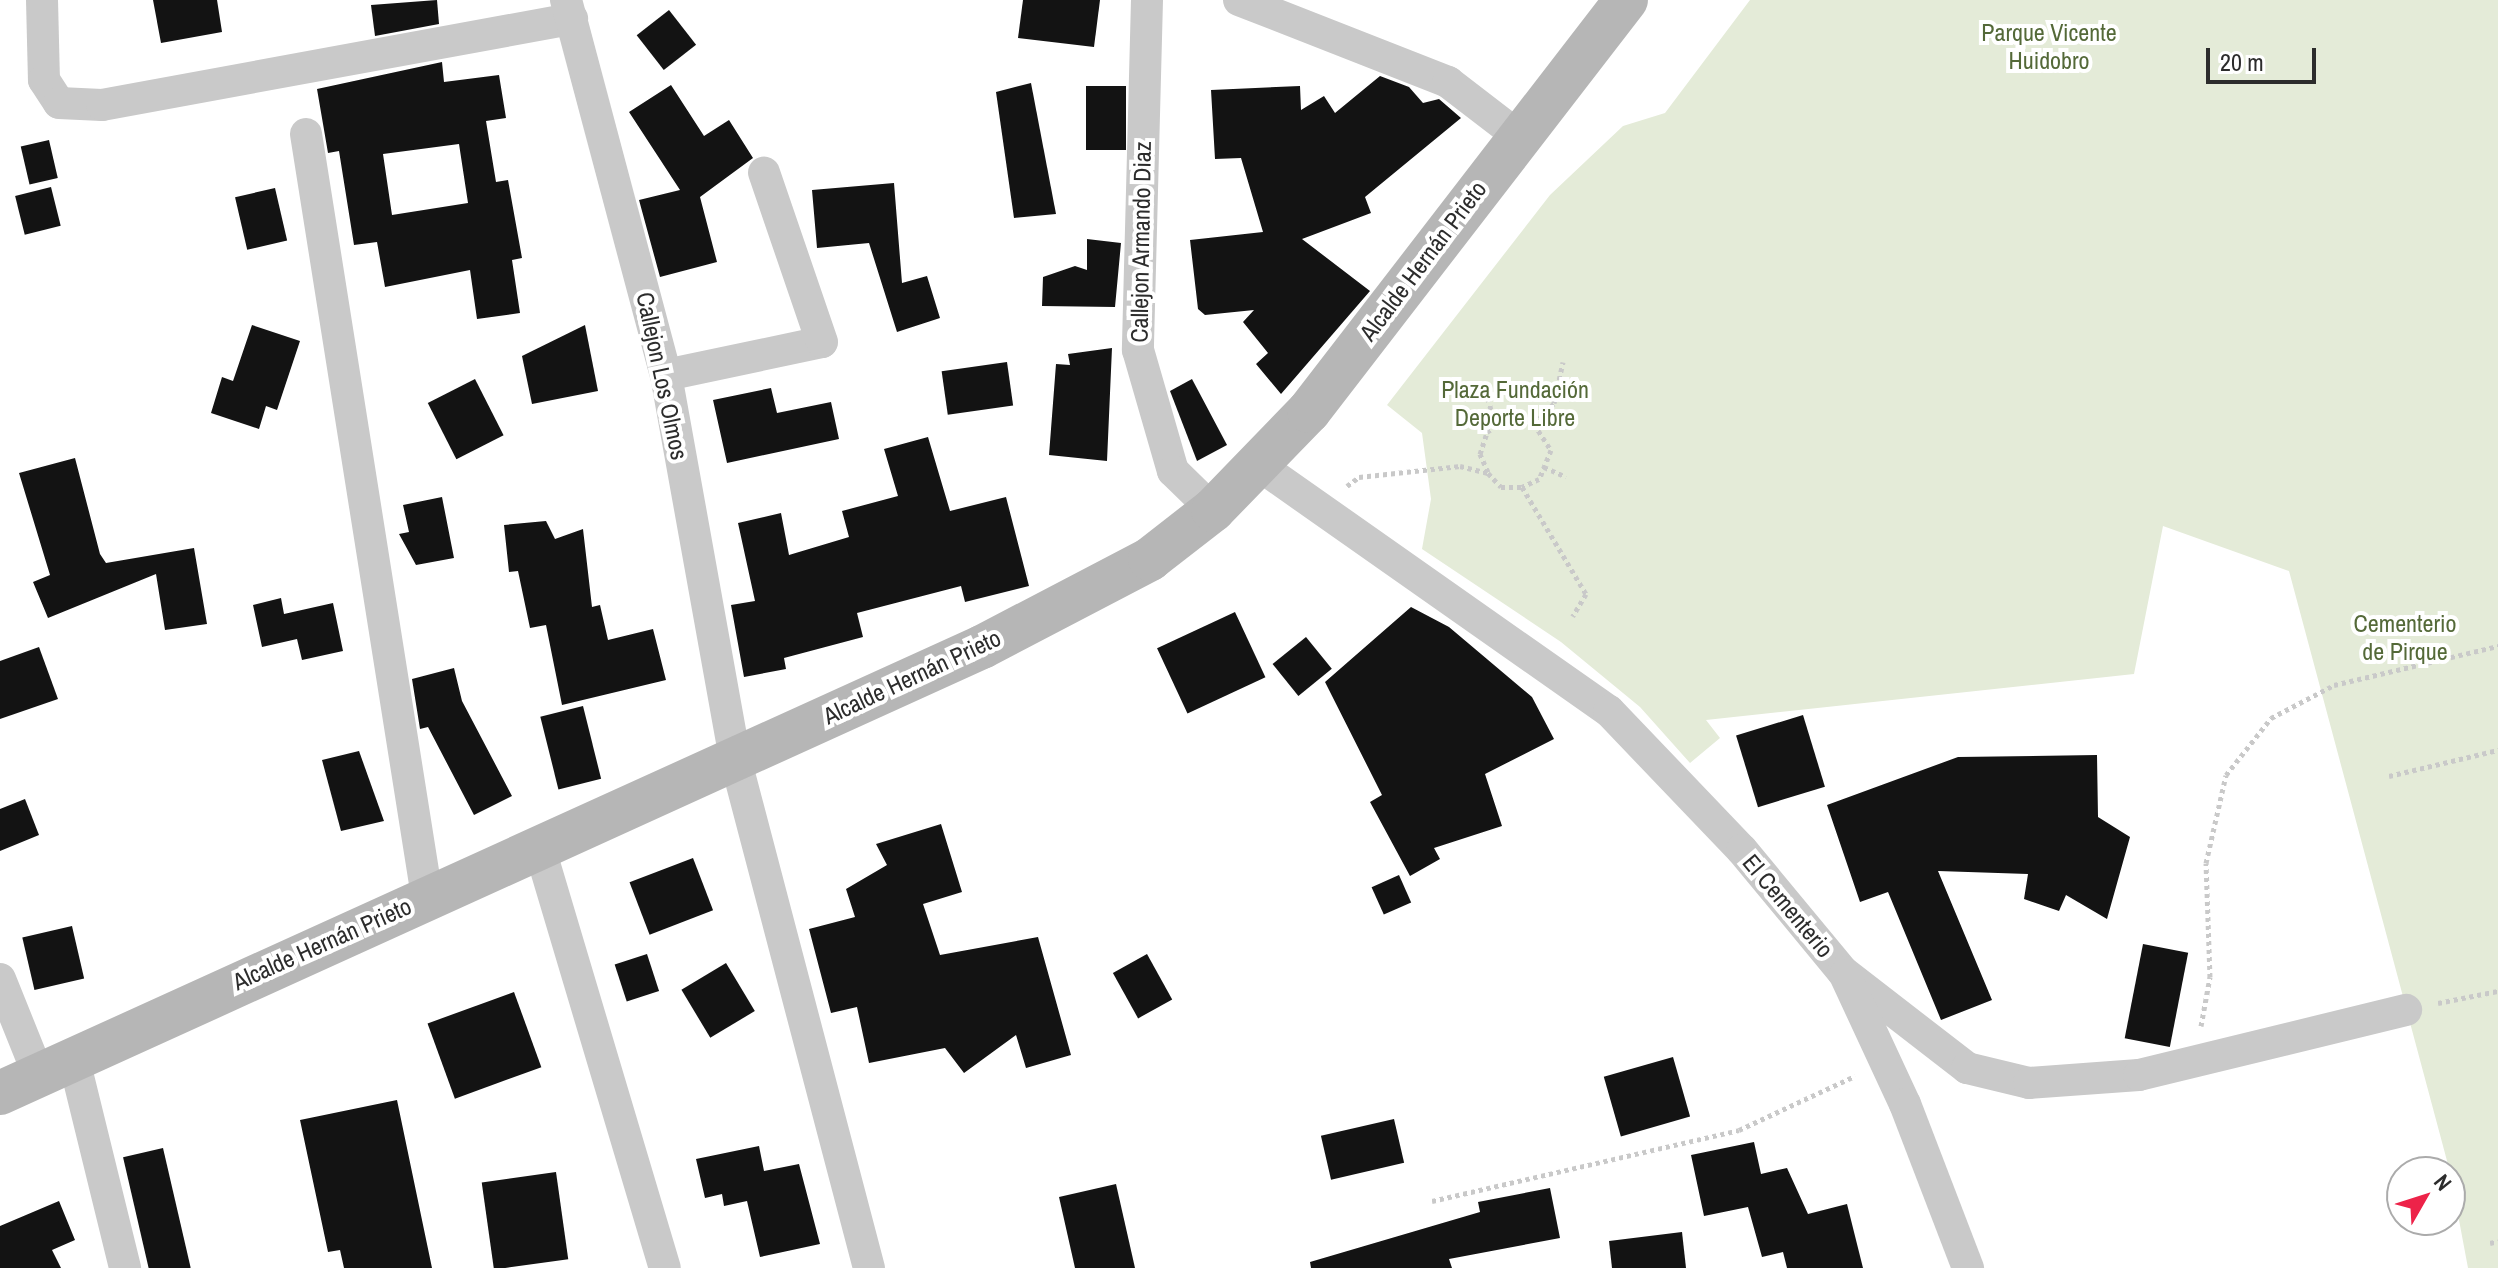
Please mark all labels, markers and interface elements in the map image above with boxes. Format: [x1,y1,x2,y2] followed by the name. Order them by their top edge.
[1981,19,2117,75] park label: Parque Vicente Huidobro
[2210,32,2320,82] scale bar
[2220,46,2264,78] text: 20 m
[1125,141,1157,343] street label: Callejon Armando Diaz
[1354,175,1492,347] street label: Alcalde Hernán Prieto
[630,290,694,462] street label: Callejon Los Olmos
[1441,376,1589,432] park label: Plaza Fundación Deporte Libre
[2354,610,2456,666] park label: Cementerio de Pirque
[819,623,1005,731] street label: Alcalde Hernán Prieto
[1737,849,1839,963] street label: El Cementerio
[228,892,416,996] street label: Alcalde Hernán Prieto
[2386,1156,2466,1236] north arrow
[2427,1168,2459,1197] text: N

